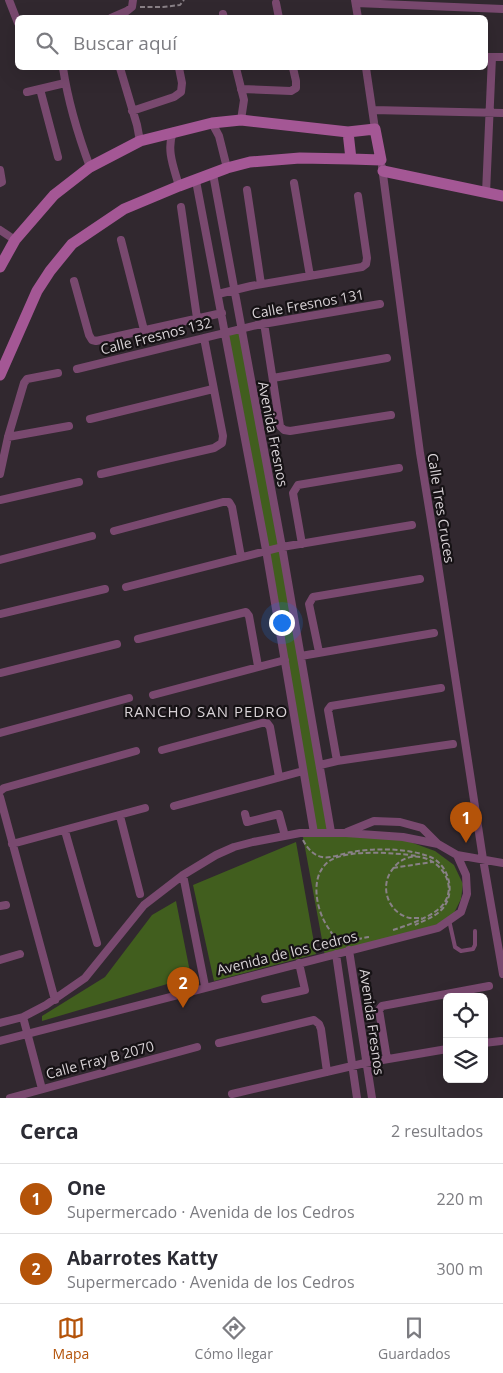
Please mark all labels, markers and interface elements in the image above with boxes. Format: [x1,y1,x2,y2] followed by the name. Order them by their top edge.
[15,15,488,70] search box
[33,29,61,57] icon: search
[73,30,177,56] text: Buscar aquí
[250,284,366,323] street label: Calle Fresnos 131
[98,313,213,359] street label: Calle Fresnos 132
[254,380,293,489] street label: Avenida Fresnos
[423,452,460,565] street label: Calle Tres Cruces
[269,610,295,636] your location
[124,701,288,721] district label: RANCHO SAN PEDRO
[450,802,482,843] pin: 1
[215,926,359,979] street label: Avenida de los Cedros
[167,967,199,1008] pin: 2
[356,968,389,1077] street label: Avenida Fresnos
[443,993,488,1083] map controls
[443,993,488,1038] button: locate
[44,1036,156,1083] street label: Calle Fray B 2070
[443,1038,488,1083] button: layers
[20,1117,79,1145] text: Cerca
[391,1120,483,1142] text: 2 resultados
[67,1175,106,1201] text: One
[31,1188,41,1210] text: 1
[437,1188,483,1210] text: 220 m
[67,1201,355,1223] text: Supermercado · Avenida de los Cedros
[67,1245,218,1271] text: Abarrotes Katty
[31,1258,41,1280] text: 2
[437,1258,483,1280] text: 300 m
[67,1271,355,1293] text: Supermercado · Avenida de los Cedros
[53,1314,89,1363] tab: Mapa
[195,1314,273,1363] tab: Cómo llegar
[378,1314,450,1363] tab: Guardados

